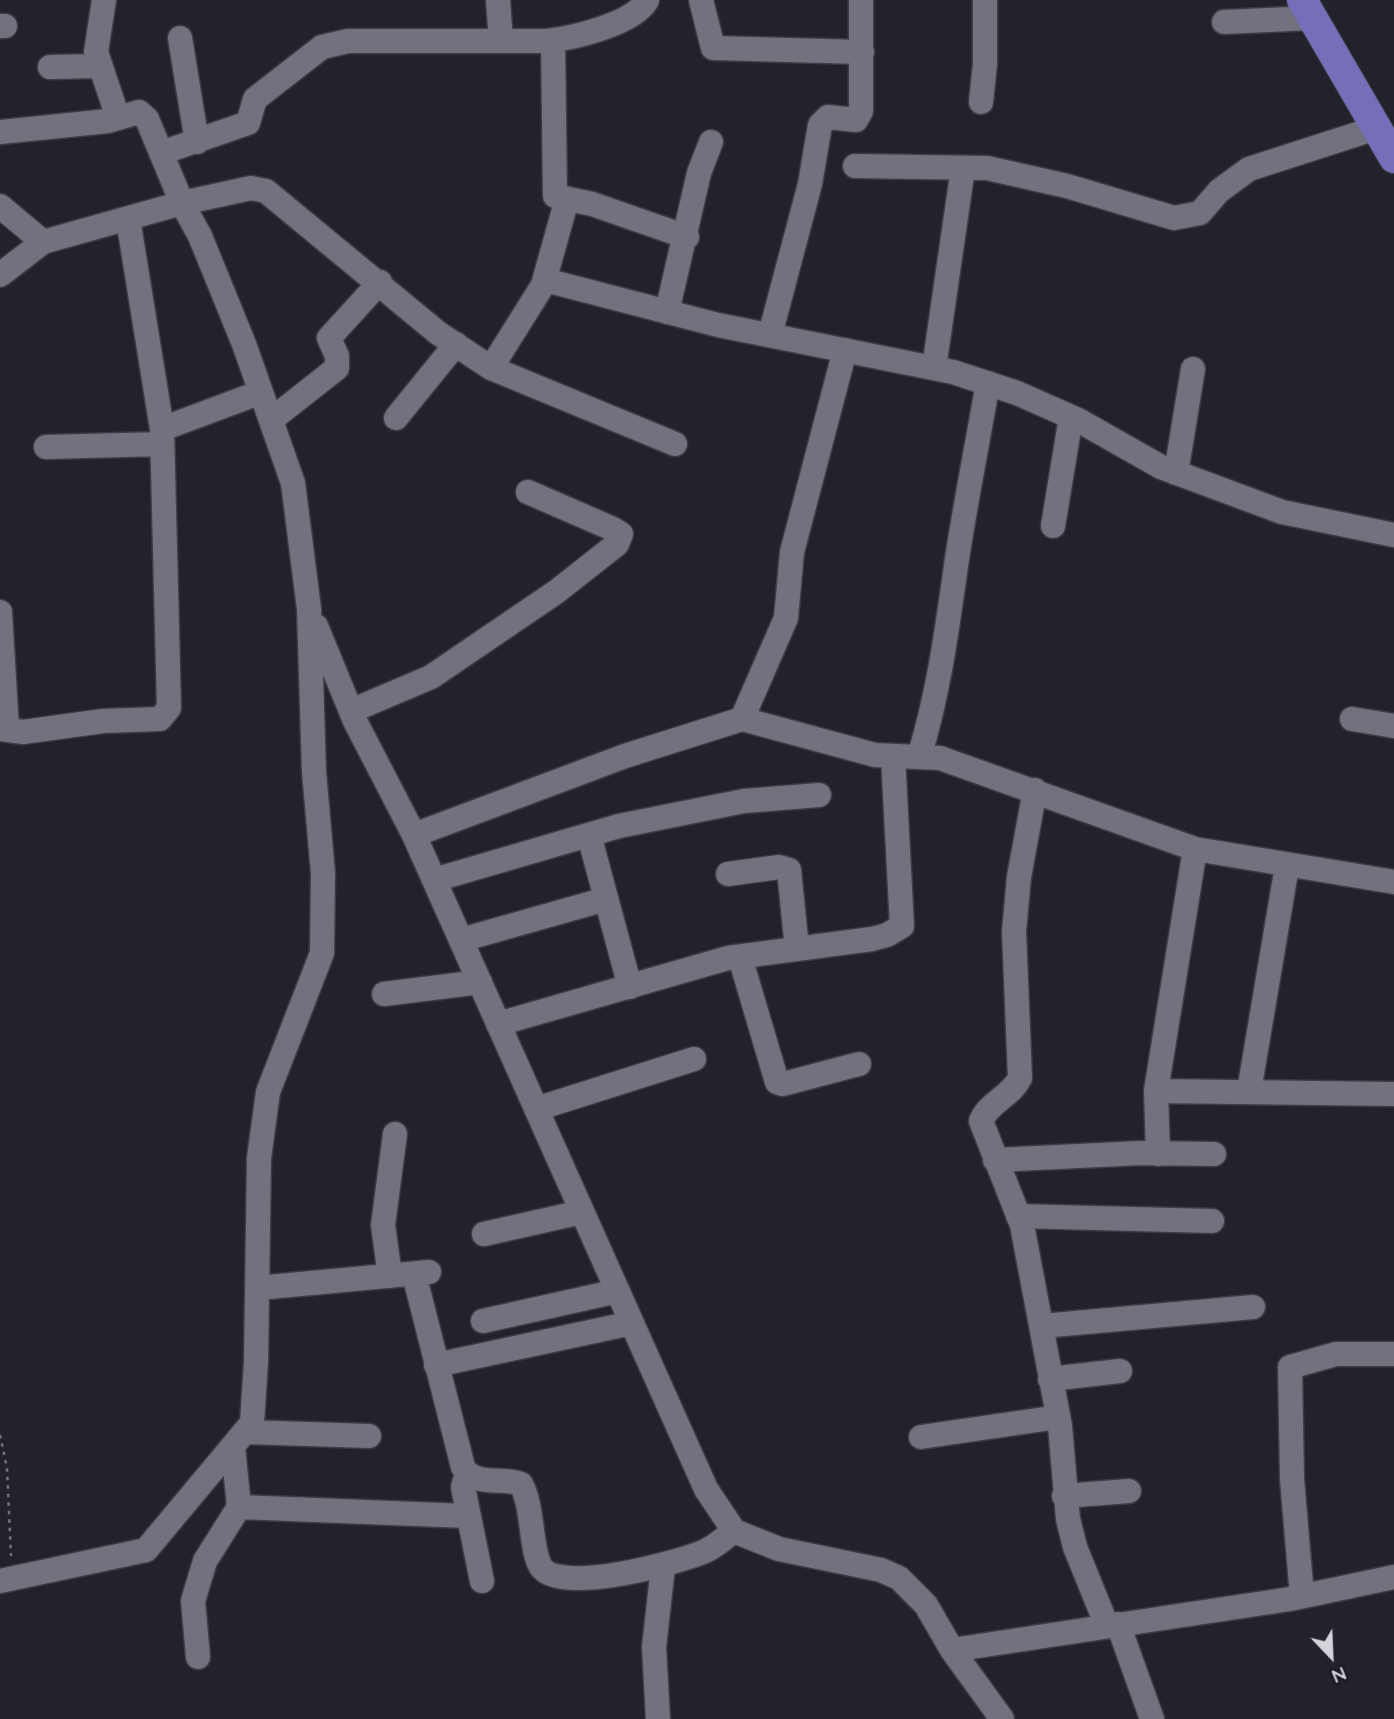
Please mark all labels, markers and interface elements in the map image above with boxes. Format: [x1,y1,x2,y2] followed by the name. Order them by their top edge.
[1296,1621,1366,1691] north arrow
[1328,1662,1350,1689] text: N

